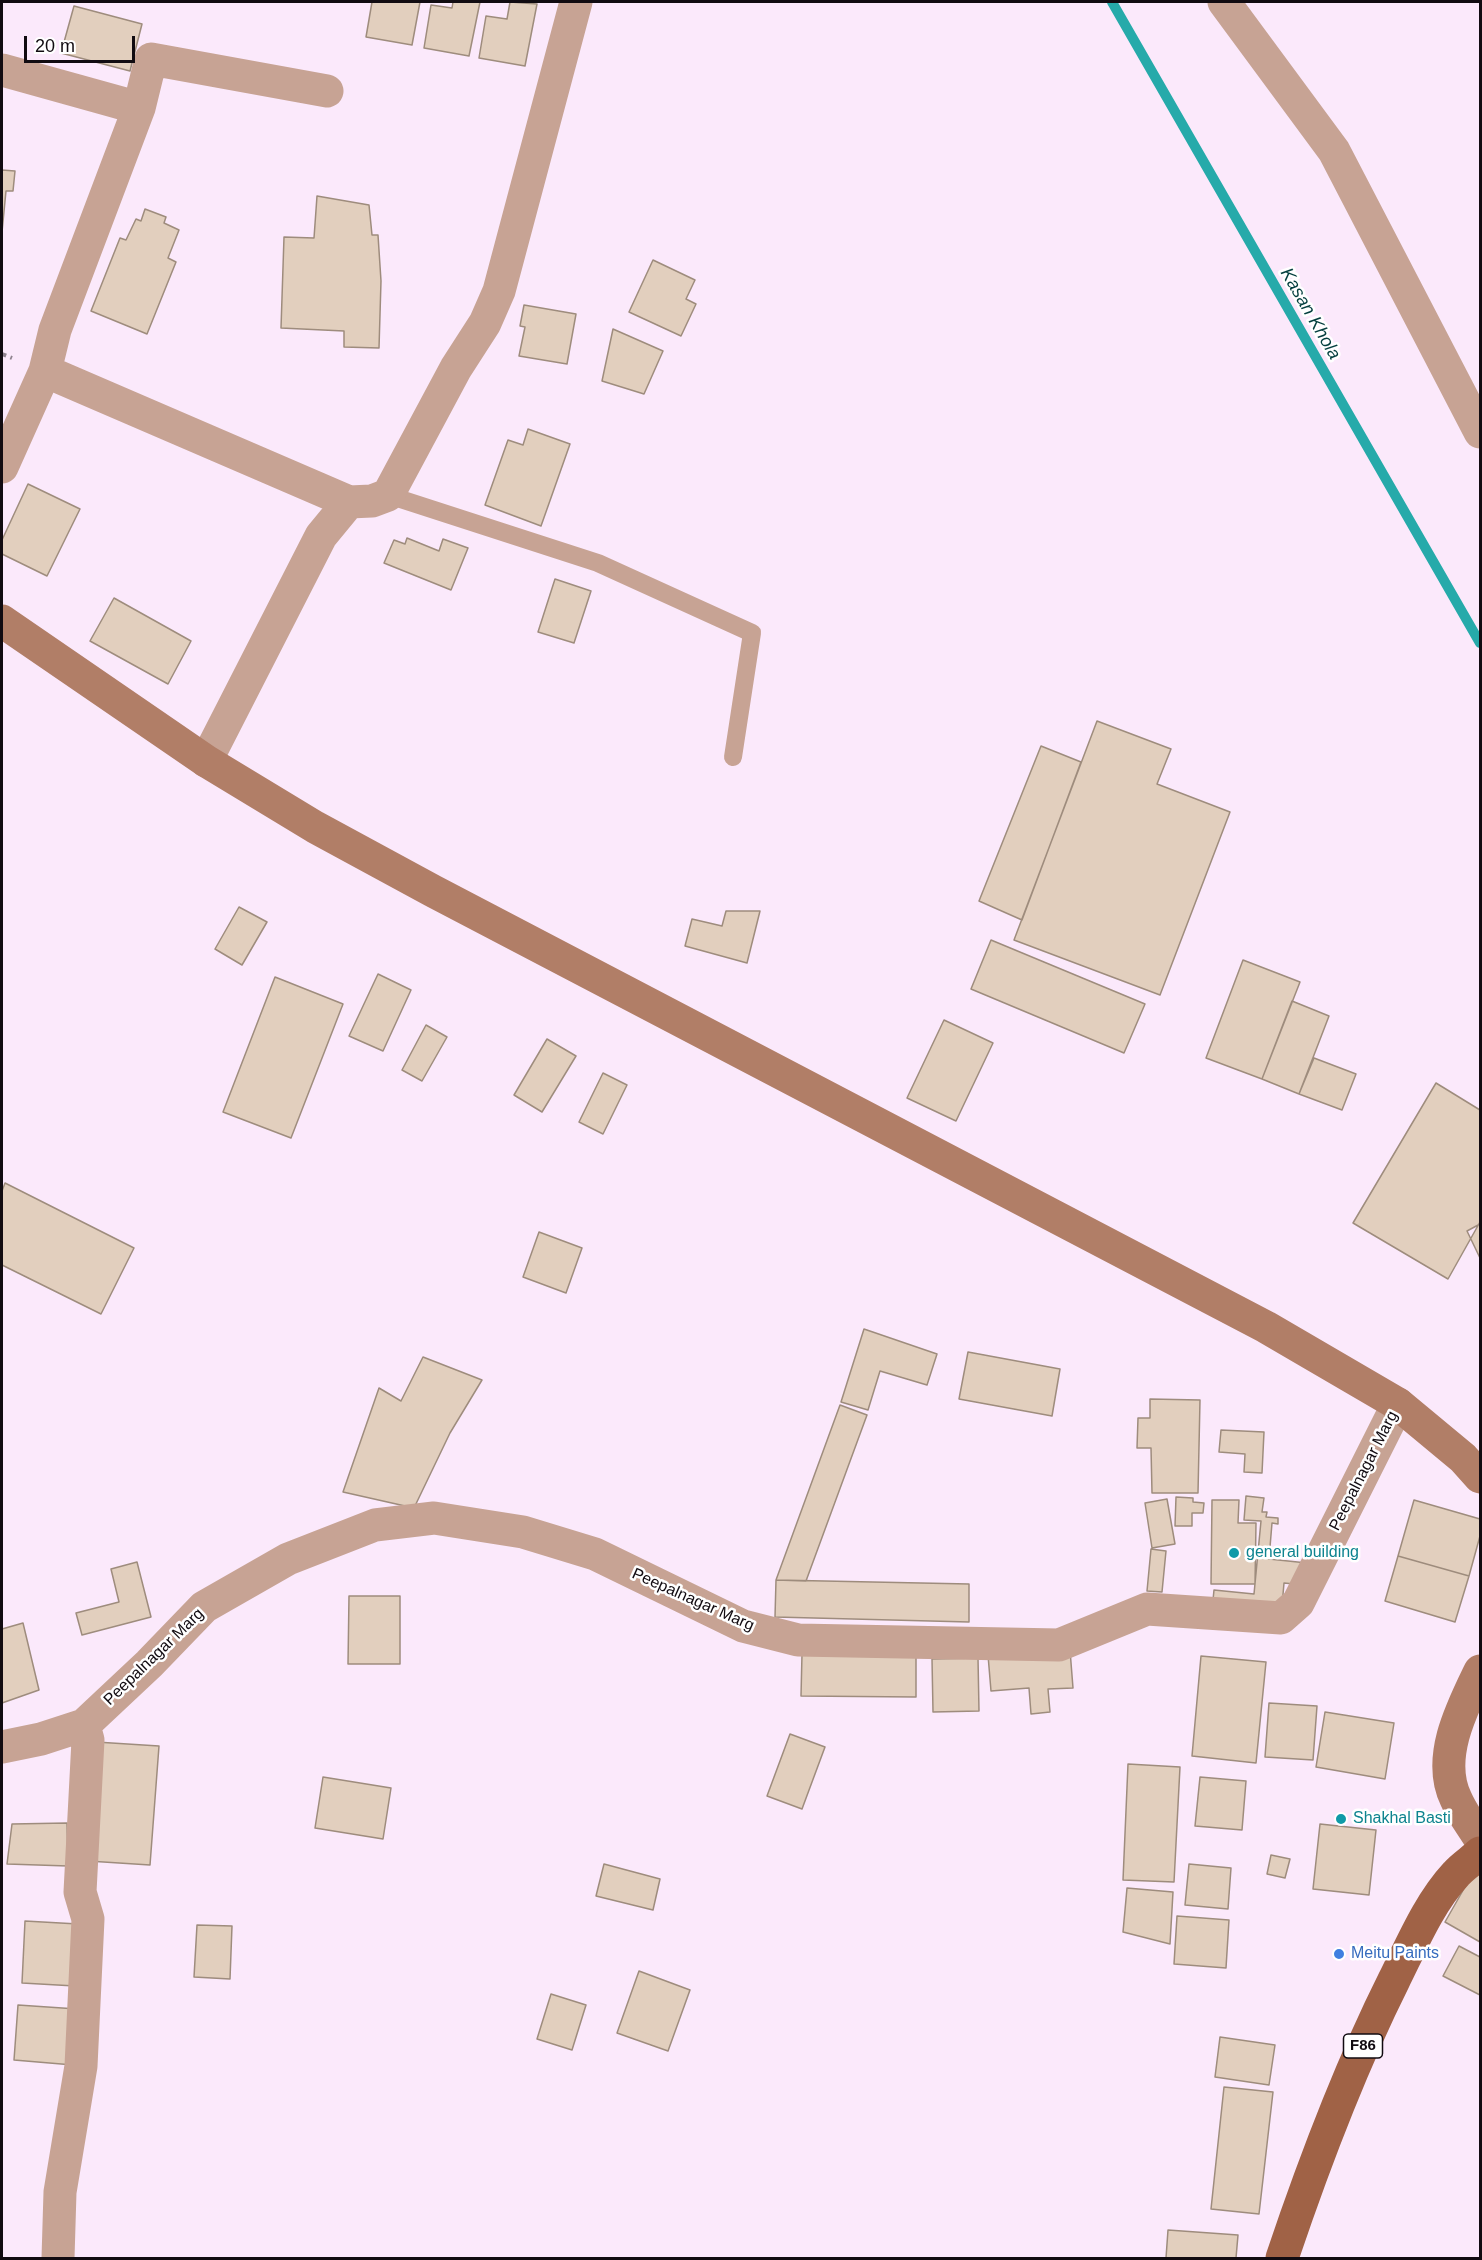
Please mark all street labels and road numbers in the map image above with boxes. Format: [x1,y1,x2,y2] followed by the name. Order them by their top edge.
[1326,1408,1402,1534] street label: Peepalnagar Marg
[629,1564,757,1636] street label: Peepalnagar Marg
[100,1604,208,1710] street label: Peepalnagar Marg
[1344,2034,1382,2058] road number: F86

